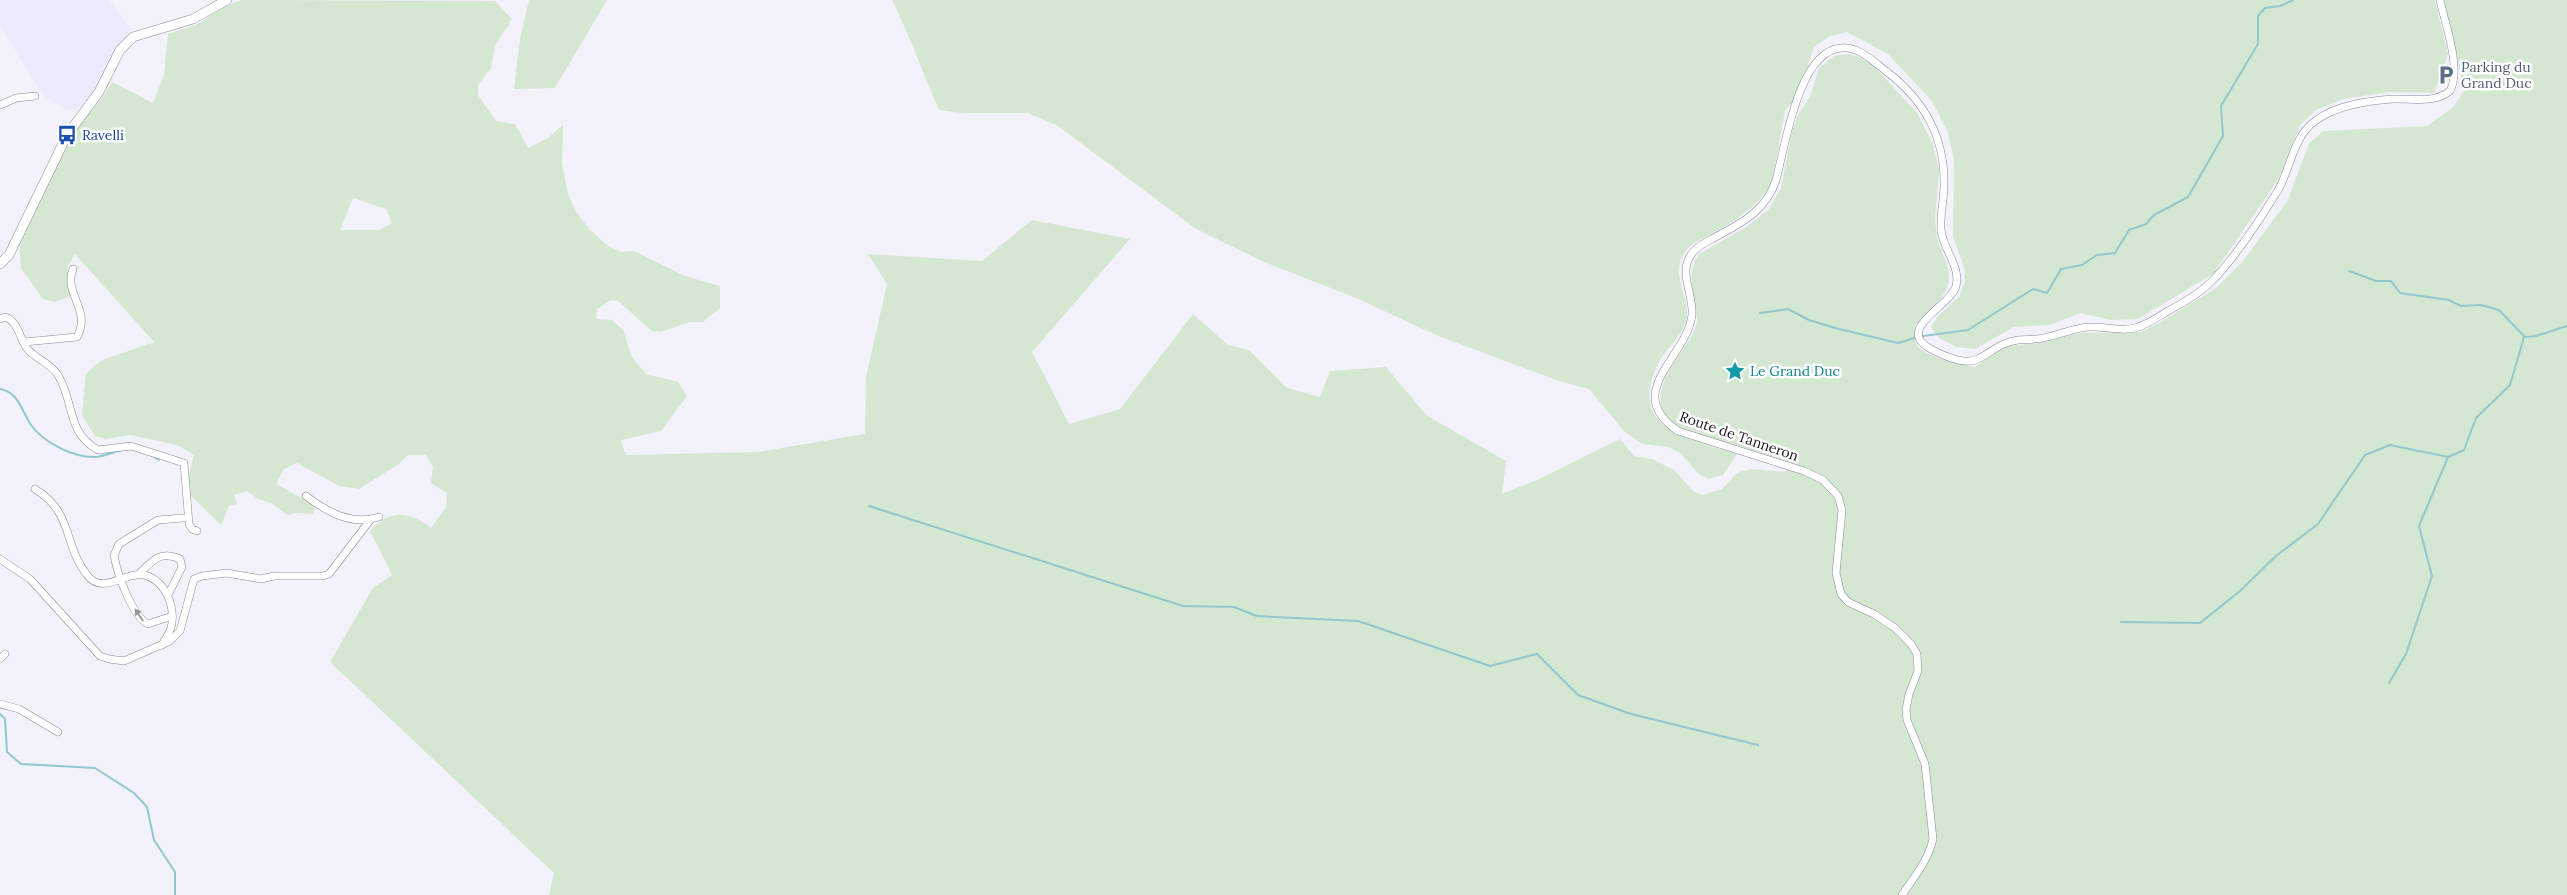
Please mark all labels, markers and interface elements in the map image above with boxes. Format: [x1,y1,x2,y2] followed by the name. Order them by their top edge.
[2461,58,2532,92] place label: Parking du Grand Duc
[2435,64,2457,86] parking icon: Parking du Grand Duc
[56,124,78,146] bus stop icon: Ravelli
[82,126,124,144] place label: Ravelli
[1724,360,1746,382] place icon: Le Grand Duc
[1750,362,1840,380] place label: Le Grand Duc
[1677,407,1801,465] street label: Route de Tanneron
[134,608,143,621] one-way arrow

